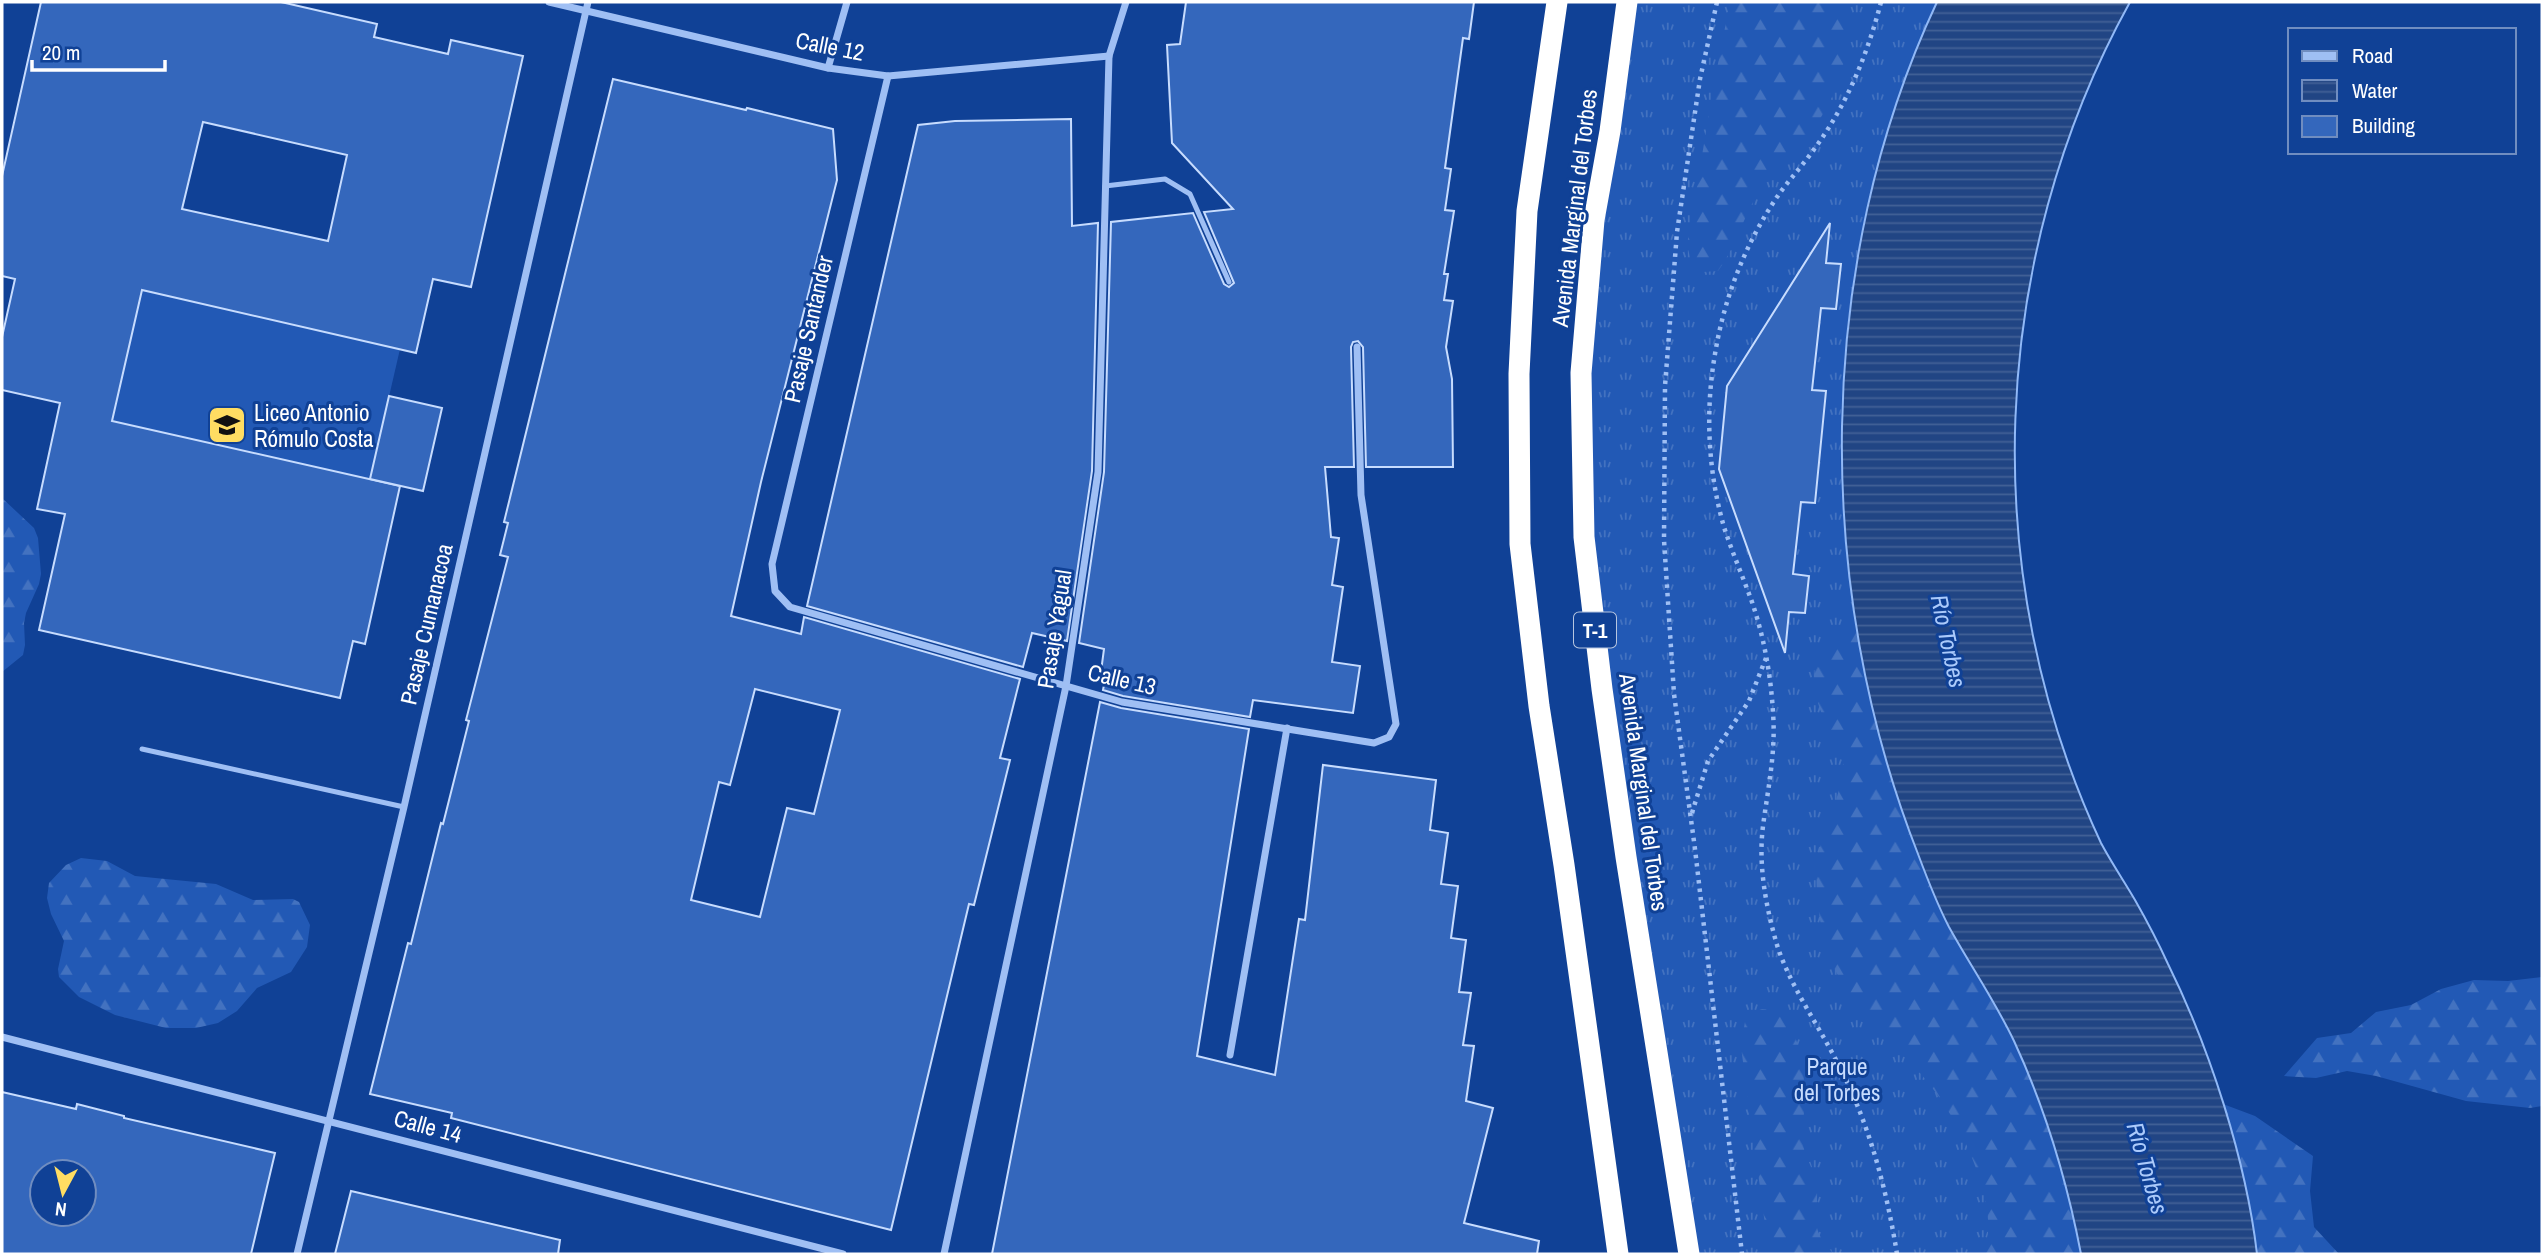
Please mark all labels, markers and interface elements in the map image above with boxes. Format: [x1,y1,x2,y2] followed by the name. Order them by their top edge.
[793,24,867,68] street label: Calle 12
[32,28,164,72] scale bar
[2288,28,2516,154] legend
[42,38,80,67] text: 20 m
[2352,41,2393,70] text: Road
[2352,76,2398,105] text: Water
[1544,87,1604,330] street label: Avenida Marginal del Torbes
[2352,111,2416,140] text: Building
[776,252,840,406] street label: Pasaje Santander
[254,397,374,454] place label: Liceo Antonio Rómulo Costa
[206,404,248,446] school or university icon: Liceo Antonio Rómulo Costa
[392,540,460,708] street label: Pasaje Cumanacoa
[1029,567,1079,691] street label: Pasaje Yagual
[1924,592,1974,691] water label: Río Torbes
[1574,612,1616,648] road number: T-1
[1085,656,1159,702] street label: Calle 13
[1612,670,1676,913] street label: Avenida Marginal del Torbes
[1794,1051,1880,1108] park label: Parque del Torbes
[391,1102,466,1150] street label: Calle 14
[2120,1118,2176,1218] water label: Río Torbes
[28,1158,98,1228] north arrow
[54,1196,68,1223] text: N

